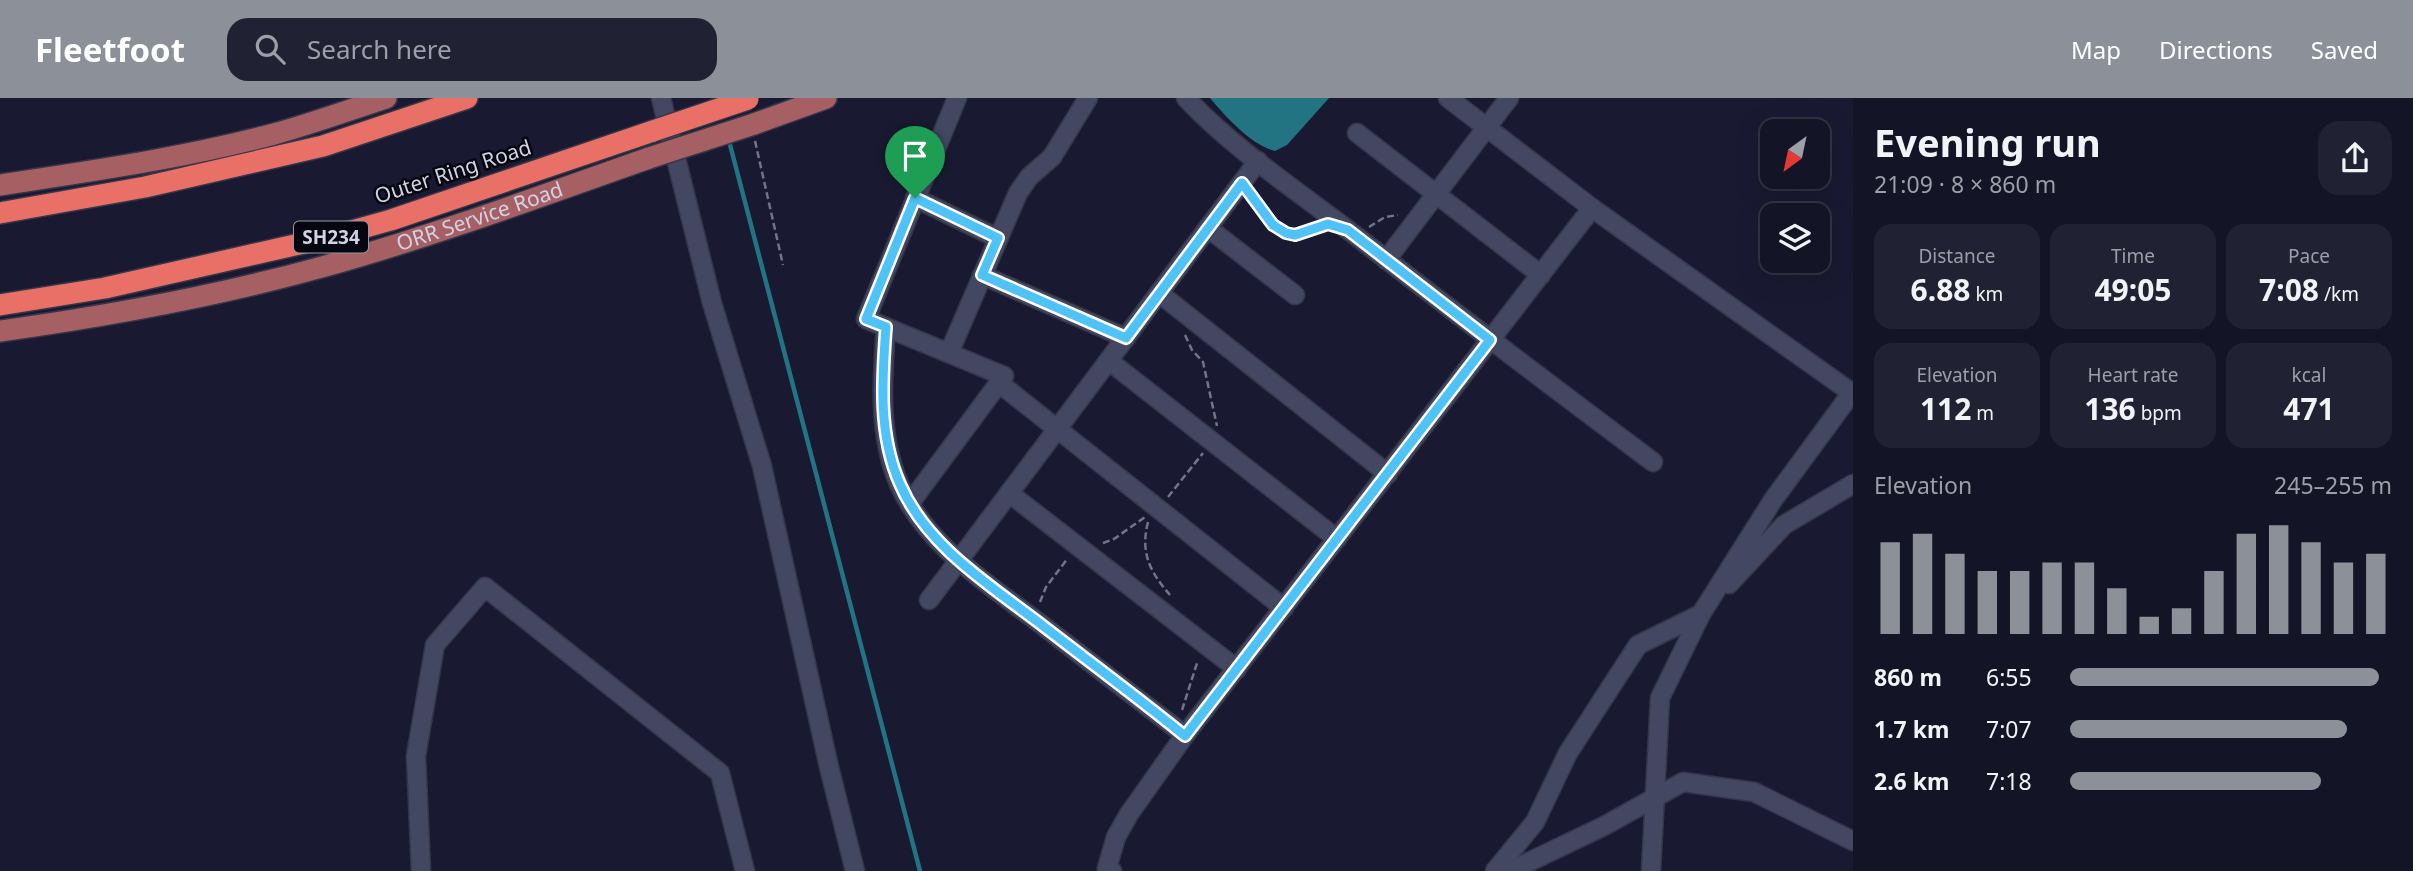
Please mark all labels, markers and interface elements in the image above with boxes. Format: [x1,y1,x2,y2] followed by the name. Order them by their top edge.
[227,18,717,81] search box
[35,27,185,72] text: Fleetfoot
[251,30,289,68] icon: search
[307,31,452,67] text: Search here
[2071,33,2121,66] text: Map
[2159,33,2273,66] text: Directions
[2311,33,2378,66] text: Saved
[1874,116,2101,168] text: Evening run
[1760,119,1830,189] north arrow
[1760,119,1830,273] map controls
[2318,121,2392,195] button: share
[885,126,945,198] pin
[371,133,535,210] street label: Outer Ring Road
[896,137,934,175] icon: arrive
[1874,168,2056,200] text: 21:09 · 8 × 860 m
[393,175,566,257] street label: ORR Service Road
[1760,203,1830,273] button: layers
[294,222,368,252] road number: SH234
[1919,243,1995,269] text: Distance
[2111,243,2155,269] text: Time
[2288,243,2330,269] text: Pace
[1911,269,1971,310] text: 6.88
[2094,269,2172,310] text: 49:05
[2259,269,2319,310] text: 7:08
[1971,281,2003,307] text: km
[2319,281,2359,307] text: /km
[1916,362,1998,388] text: Elevation
[2088,362,2178,388] text: Heart rate
[2292,362,2326,388] text: kcal
[1920,388,1971,429] text: 112
[2084,388,2136,429] text: 136
[2283,388,2335,429] text: 471
[1971,400,1994,426] text: m
[2136,400,2182,426] text: bpm
[1874,469,1972,501] text: Elevation
[2274,469,2392,501] text: 245–255 m
[1874,661,1942,693] text: 860 m
[1986,661,2032,693] text: 6:55
[1874,713,1949,745] text: 1.7 km
[1986,713,2032,745] text: 7:07
[1874,765,1949,797] text: 2.6 km
[1986,765,2032,797] text: 7:18

